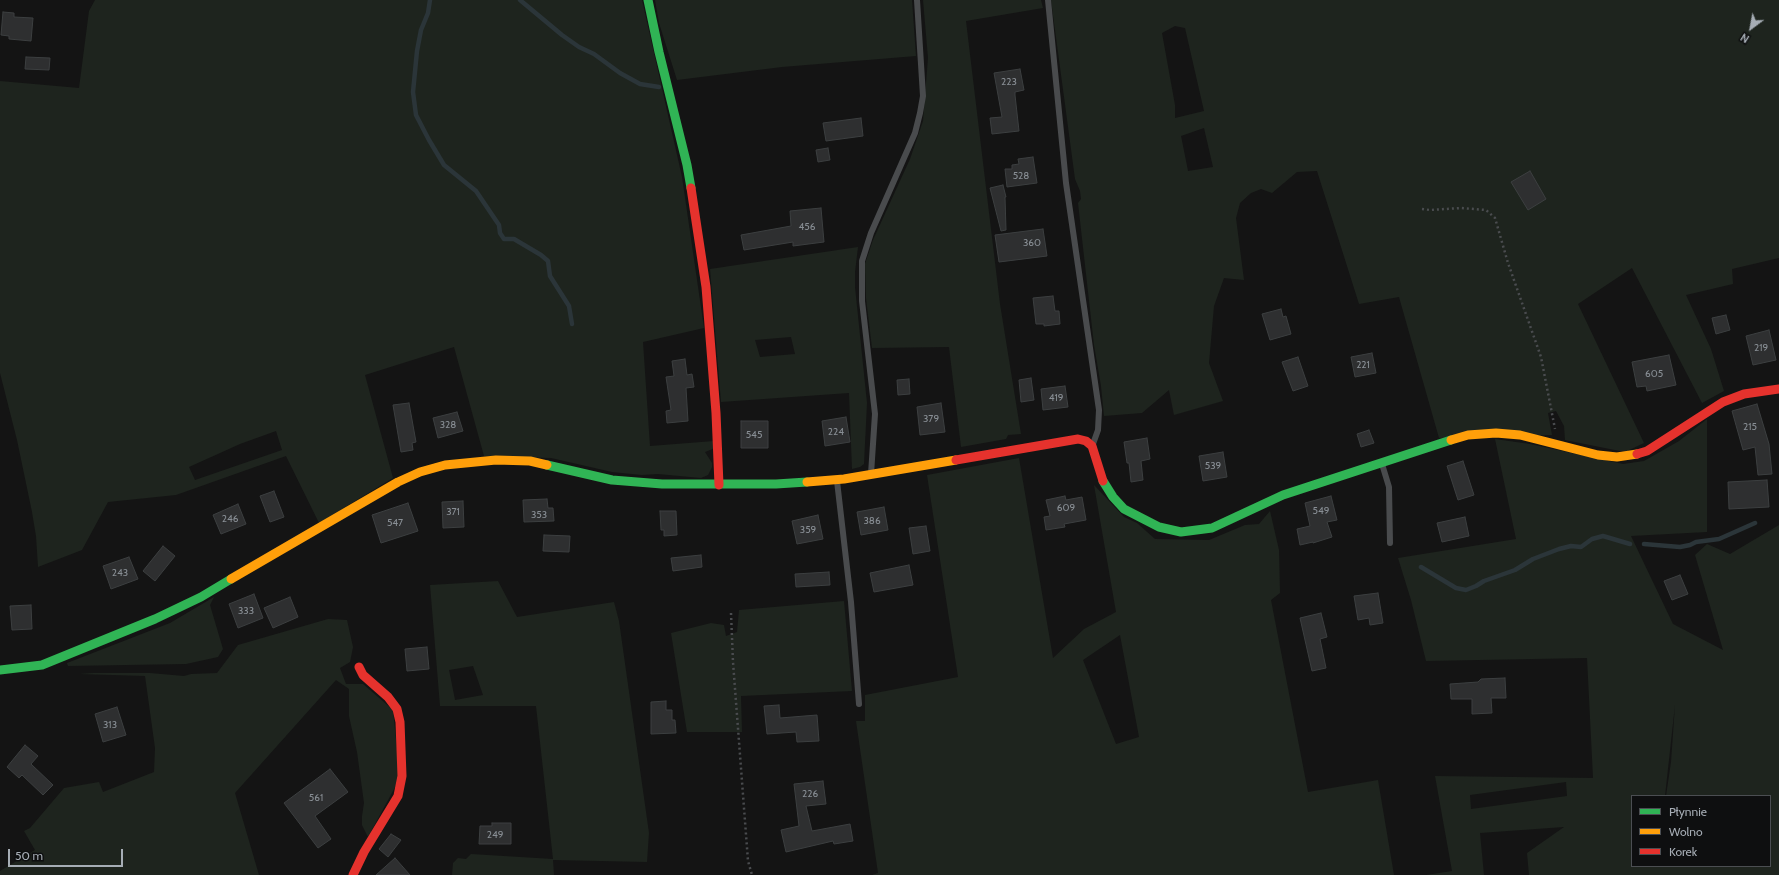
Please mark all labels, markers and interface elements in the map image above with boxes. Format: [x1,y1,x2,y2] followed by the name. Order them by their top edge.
[1731,8,1771,48] north arrow
[1738,30,1752,46] text: N
[1001,76,1017,88] house number: 223
[1013,170,1029,182] house number: 528
[799,221,815,233] house number: 456
[1023,237,1041,249] house number: 360
[1754,342,1768,354] house number: 219
[1356,359,1370,371] house number: 221
[1645,368,1663,380] house number: 605
[1049,392,1063,404] house number: 419
[923,413,939,425] house number: 379
[440,419,456,431] house number: 328
[1743,421,1757,433] house number: 215
[828,426,844,438] house number: 224
[746,429,762,441] house number: 545
[1205,460,1221,472] house number: 539
[1057,502,1075,514] house number: 609
[1313,505,1329,517] house number: 549
[446,506,460,518] house number: 371
[531,509,547,521] house number: 353
[222,513,238,525] house number: 246
[863,515,881,527] house number: 386
[387,517,403,529] house number: 547
[800,524,816,536] house number: 359
[112,567,128,579] house number: 243
[238,605,254,617] house number: 333
[103,719,117,731] house number: 313
[802,788,818,800] house number: 226
[309,792,323,804] house number: 561
[1631,795,1771,867] legend
[1669,804,1707,819] text: Płynnie
[1669,824,1703,839] text: Wolno
[487,829,503,841] house number: 249
[10,841,125,867] scale bar
[1669,844,1697,859] text: Korek
[15,848,43,863] text: 50 m

